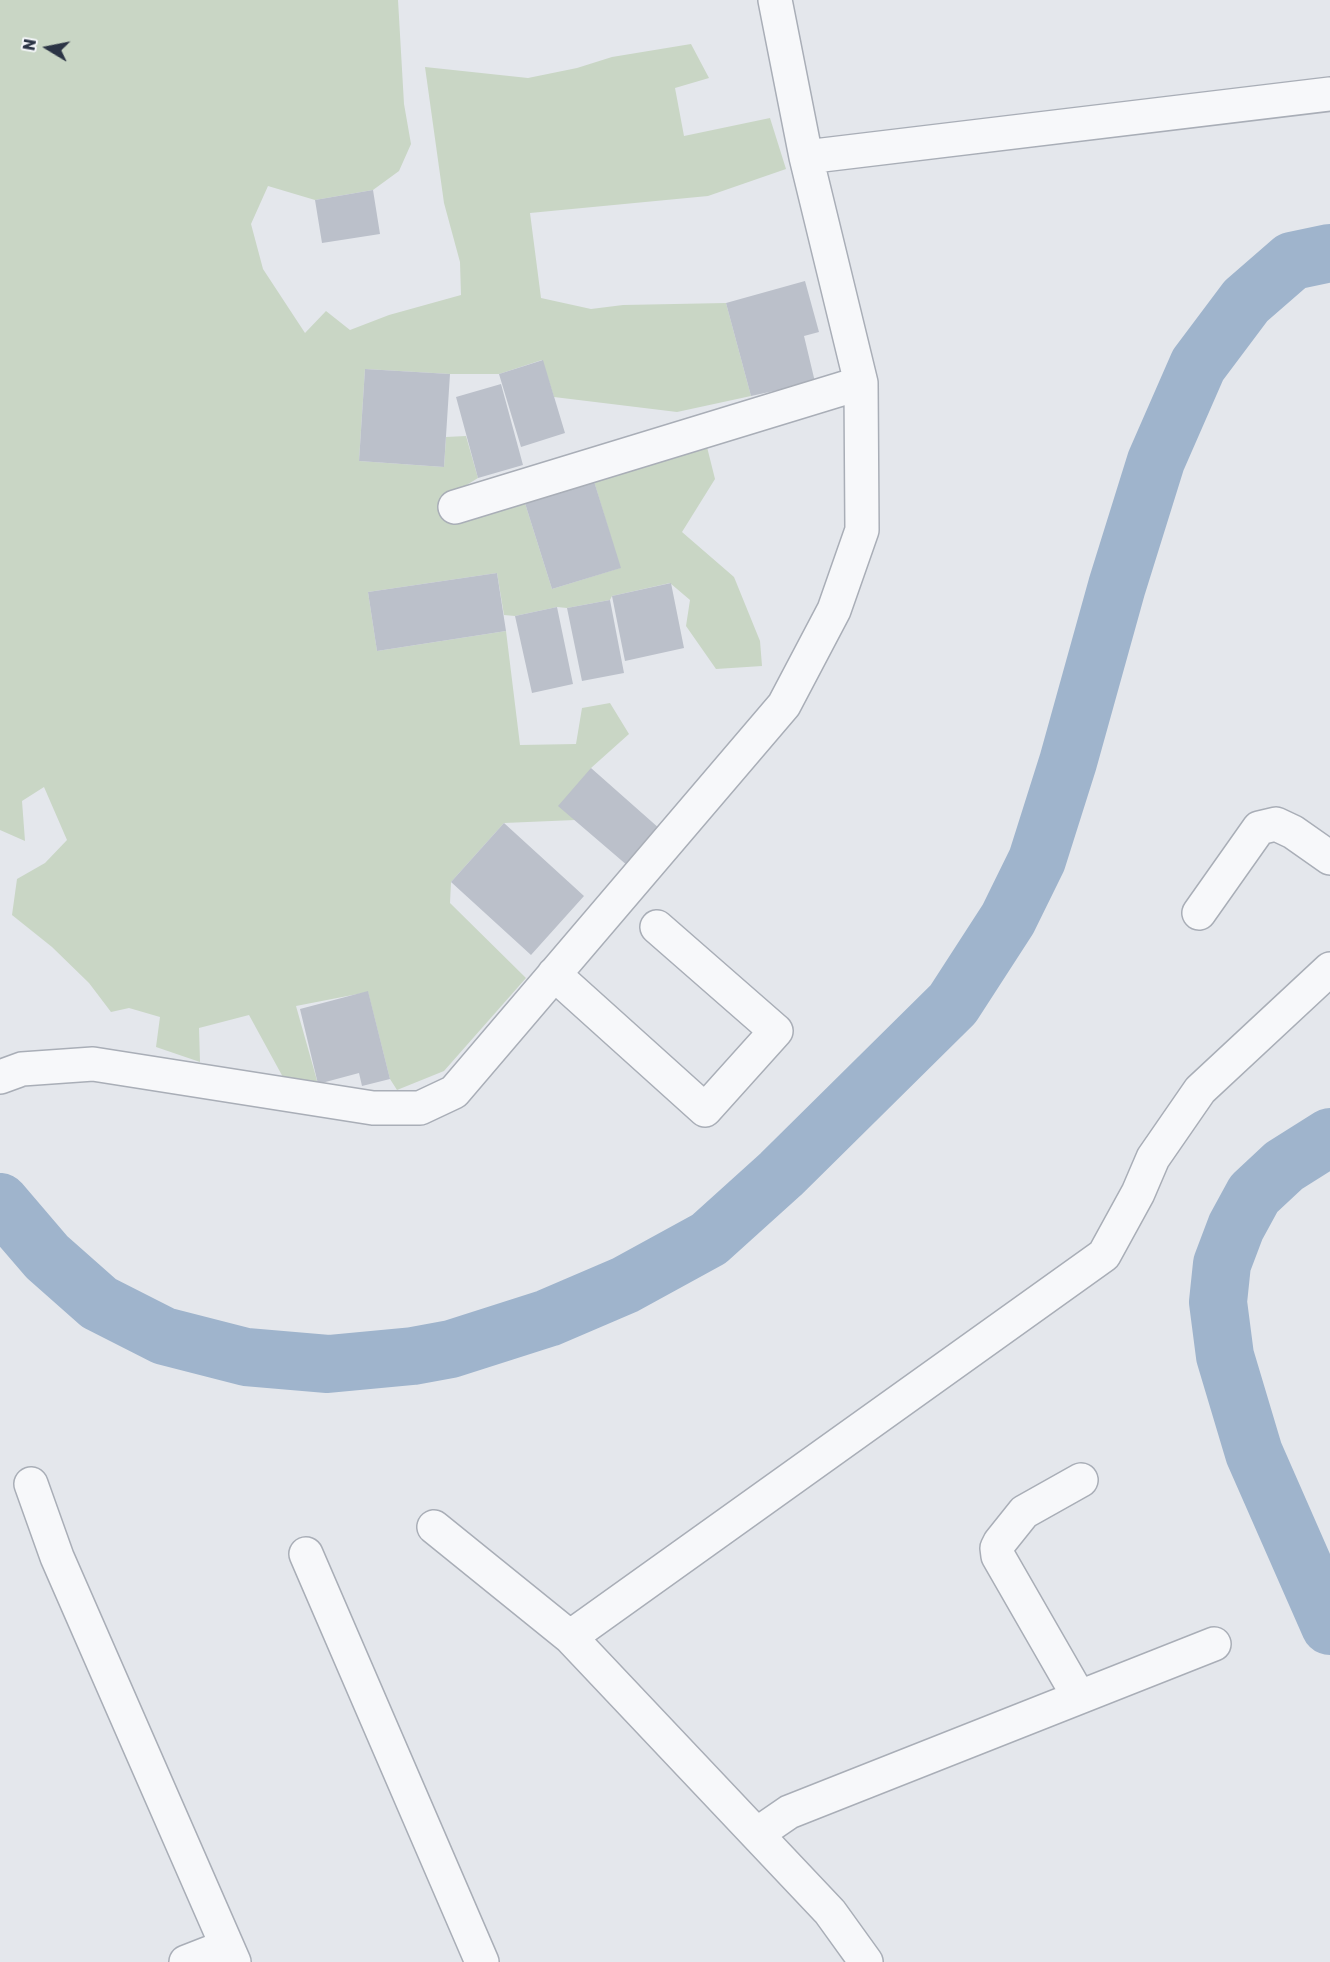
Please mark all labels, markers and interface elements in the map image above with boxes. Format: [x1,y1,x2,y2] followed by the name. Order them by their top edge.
[18,18,78,78] north arrow
[19,37,40,52] text: N

